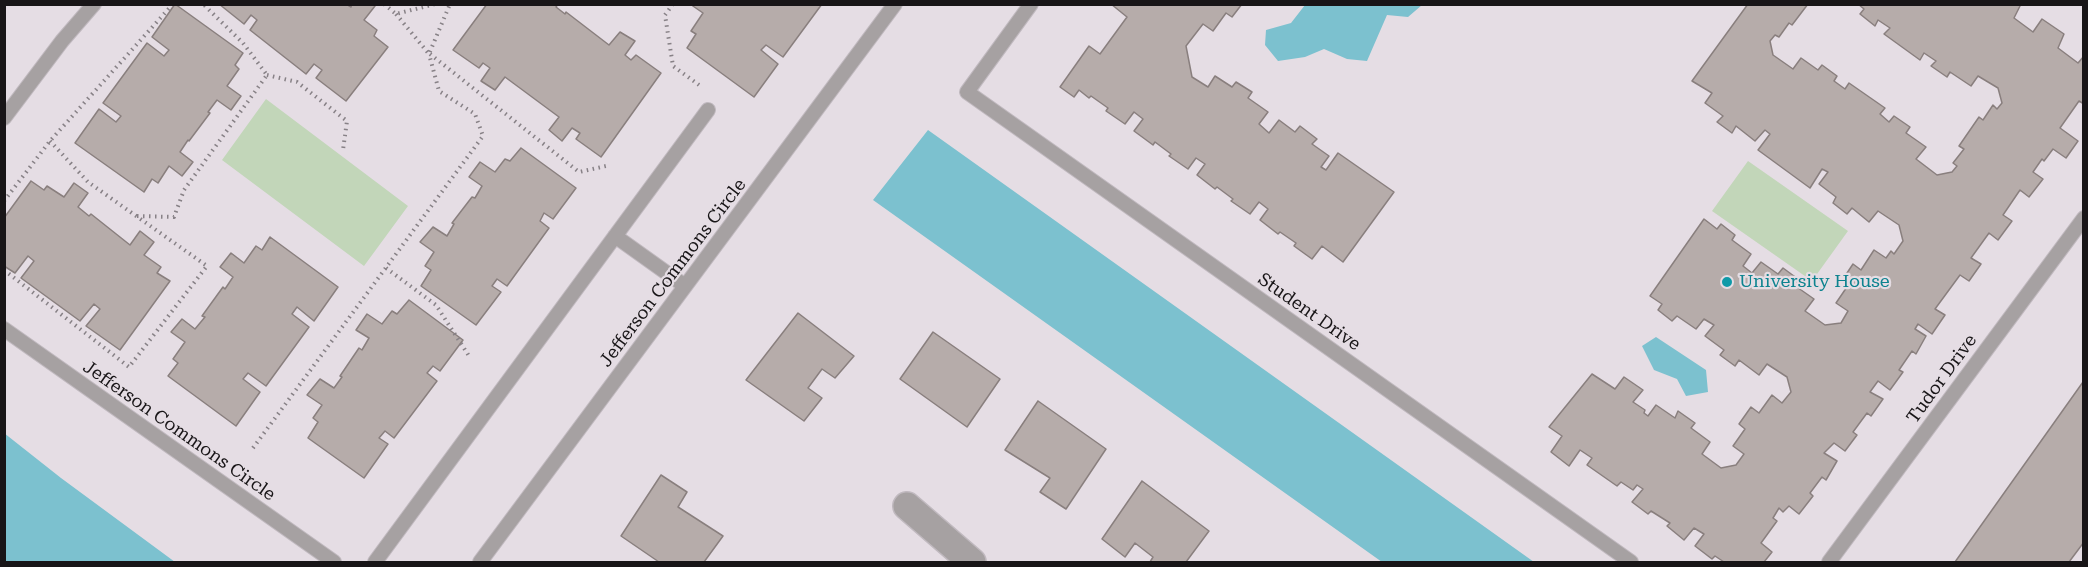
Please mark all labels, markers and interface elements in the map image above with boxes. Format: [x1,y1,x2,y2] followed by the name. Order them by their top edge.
[595,175,751,371] street label: Jefferson Commons Circle
[1254,269,1364,355] street label: Student Drive
[1739,271,1890,293] place label: University House
[1720,275,1734,289] marker: University House
[1903,330,1981,428] street label: Tudor Drive
[79,356,279,506] street label: Jefferson Commons Circle

